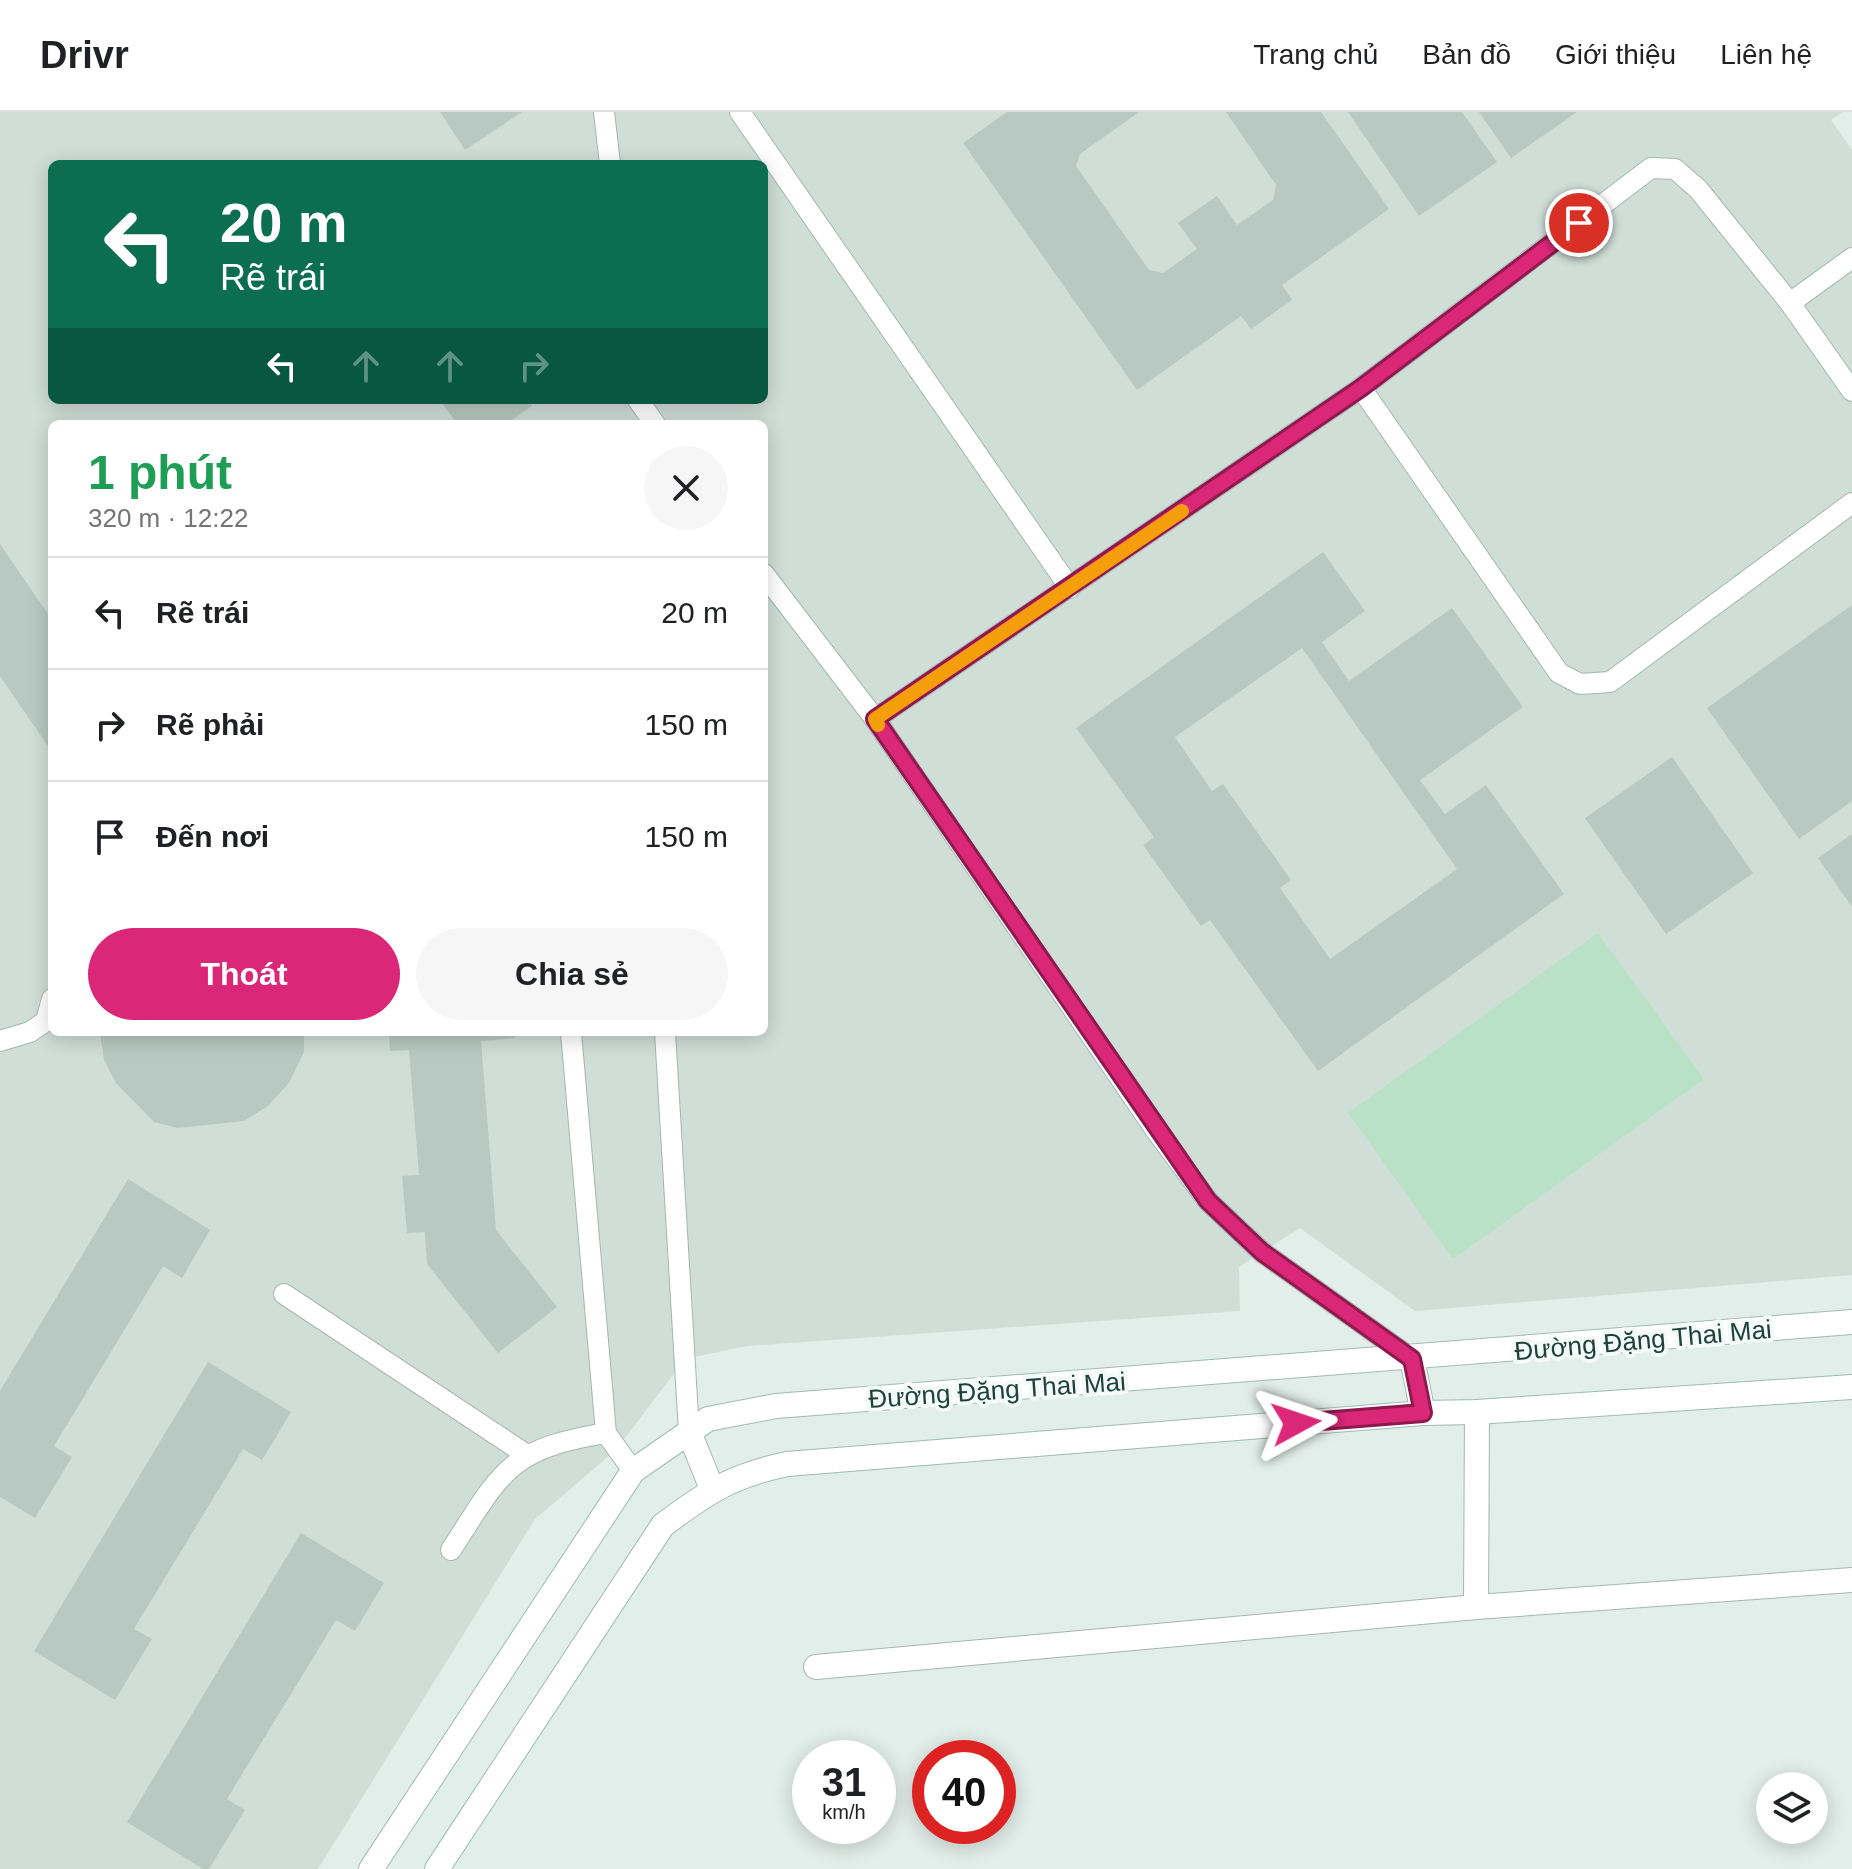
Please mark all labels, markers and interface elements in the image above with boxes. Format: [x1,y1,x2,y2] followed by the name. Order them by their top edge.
[40,34,129,76] text: Drivr
[1253,39,1378,70] text: Trang chủ
[1422,39,1511,70] text: Bản đồ
[1555,39,1676,70] text: Giới thiệu
[1720,39,1812,70] text: Liên hệ
[1545,189,1613,257] pin
[220,191,348,254] text: 20 m
[88,192,192,296] icon: left
[1557,201,1601,245] icon: arrive
[220,257,326,298] text: Rẽ trái
[260,344,304,388] icon: left
[344,344,388,388] icon: ahead
[428,344,472,388] icon: ahead
[512,344,556,388] icon: right
[88,446,232,499] text: 1 phút
[644,446,728,530] button: close
[88,503,248,533] text: 320 m · 12:22
[88,591,132,635] icon: left
[156,596,249,629] text: Rẽ trái
[661,596,728,629] text: 20 m
[88,703,132,747] icon: right
[156,708,264,741] text: Rẽ phải
[645,708,728,741] text: 150 m
[88,815,132,859] icon: arrive
[156,820,269,853] text: Đến nơi
[645,820,728,853] text: 150 m
[88,928,400,1020] button: Thoát
[416,928,728,1020] button: Chia sẻ
[1513,1314,1773,1366] street label: Đường Đặng Thai Mai
[867,1366,1127,1414] street label: Đường Đặng Thai Mai
[1254,1381,1338,1465] position arrow
[912,1740,1016,1844] speed limit sign: 40
[822,1760,866,1804] text: 31
[1756,1772,1828,1844] map controls
[1756,1772,1828,1844] button: layers
[822,1801,866,1823] text: km/h

